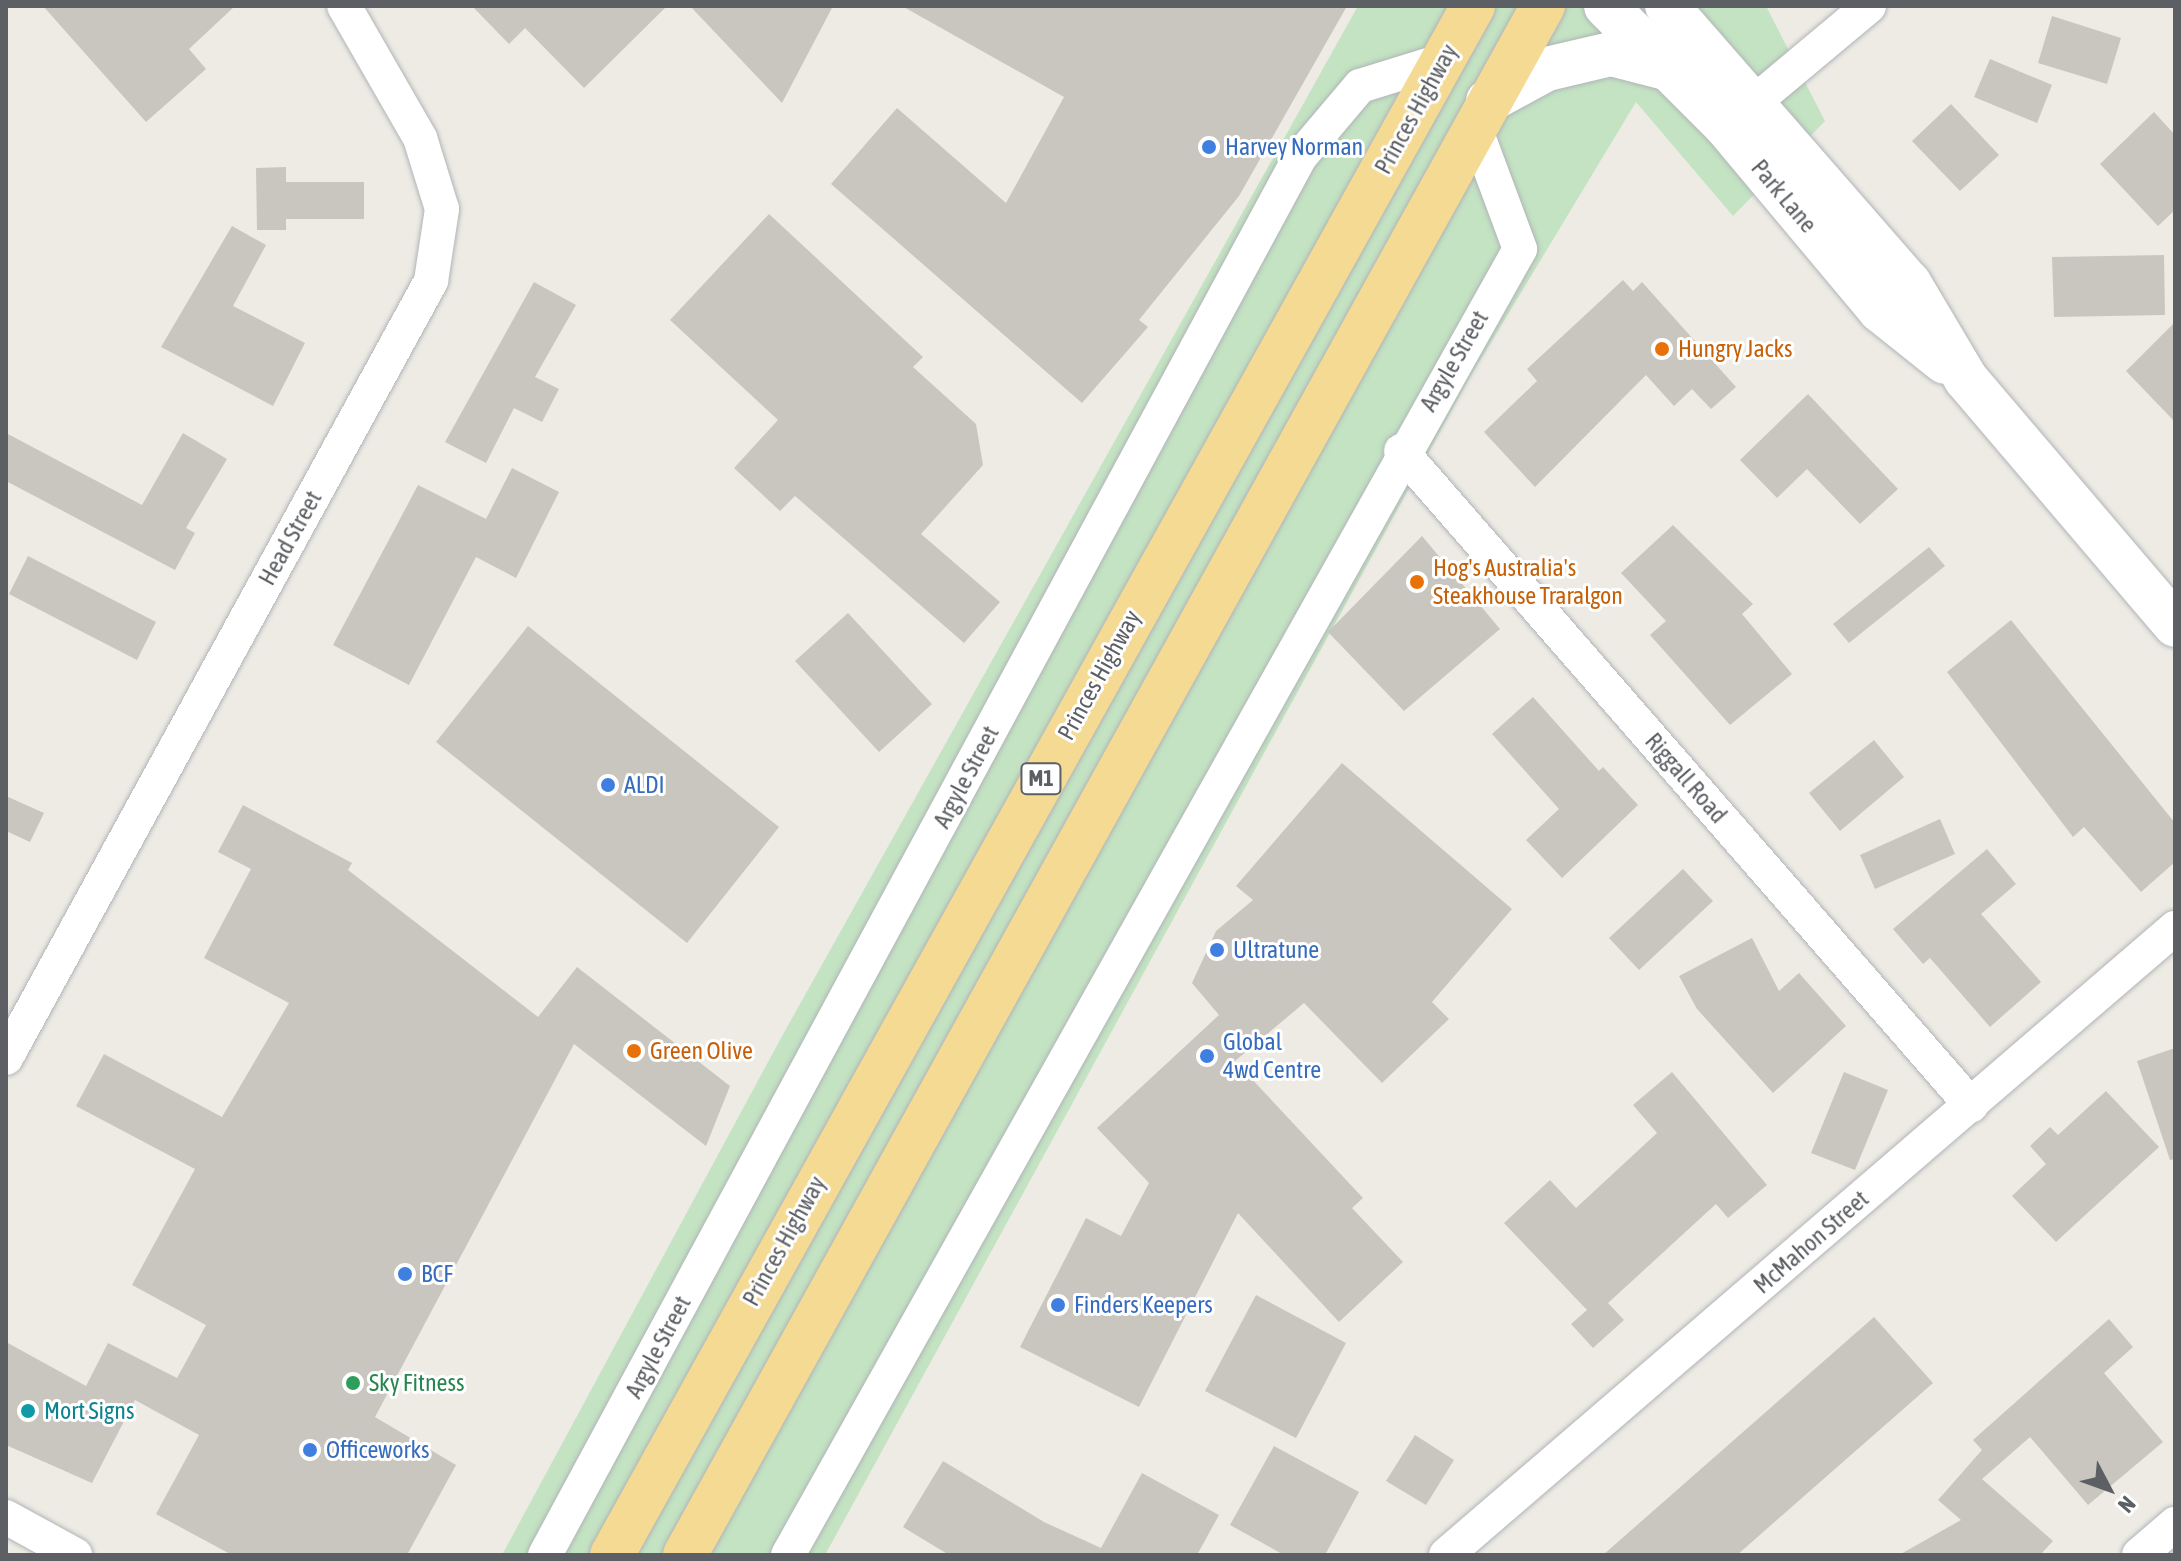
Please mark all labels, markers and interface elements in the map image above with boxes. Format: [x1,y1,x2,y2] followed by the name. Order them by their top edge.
[1368,39,1464,179] street label: Princes Highway
[1225,133,1363,161] place label: Harvey Norman
[1200,138,1218,156] marker: Harvey Norman
[1745,154,1823,238] street label: Park Lane
[1414,306,1494,416] street label: Argyle Street
[1678,335,1793,363] place label: Hungry Jacks
[1653,340,1671,358] marker: Hungry Jacks
[252,486,328,590] street label: Head Street
[1433,554,1623,610] place label: Hog's Australia's Steakhouse Traralgon
[1408,573,1426,591] marker: Hog's Australia's Steakhouse Traralgon
[1051,605,1147,745] street label: Princes Highway
[927,721,1005,833] street label: Argyle Street
[1639,727,1733,829] street label: Riggall Road
[1019,761,1063,797] road number: M1
[624,771,665,799] place label: ALDI
[599,776,617,794] marker: ALDI
[1233,936,1319,964] place label: Ultratune
[1208,941,1226,959] marker: Ultratune
[1223,1028,1321,1084] place label: Global 4wd Centre
[650,1037,753,1065] place label: Green Olive
[625,1042,643,1060] marker: Green Olive
[1198,1047,1216,1065] marker: Global 4wd Centre
[736,1171,832,1311] street label: Princes Highway
[1748,1184,1874,1300] street label: McMahon Street
[421,1260,453,1288] place label: BCF
[396,1265,414,1283] marker: BCF
[619,1291,697,1403] street label: Argyle Street
[1074,1291,1213,1319] place label: Finders Keepers
[1049,1296,1067,1314] marker: Finders Keepers
[369,1369,464,1397] place label: Sky Fitness
[344,1374,362,1392] marker: Sky Fitness
[44,1397,134,1425] place label: Mort Signs
[19,1402,37,1420] marker: Mort Signs
[326,1436,430,1464] place label: Officeworks
[301,1441,319,1459] marker: Officeworks
[2069,1449,2149,1529] north arrow
[2113,1491,2141,1518] text: N

